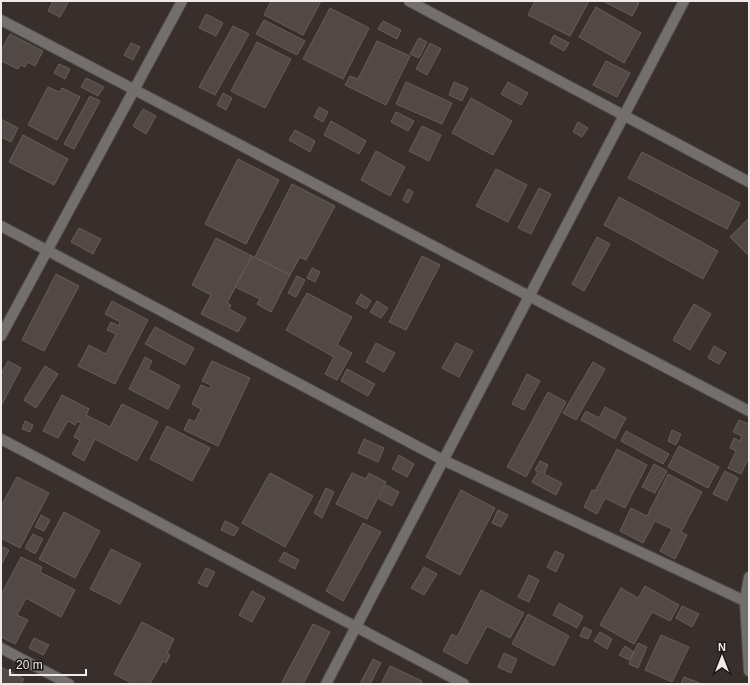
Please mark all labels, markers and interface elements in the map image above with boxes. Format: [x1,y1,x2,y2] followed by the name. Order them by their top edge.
[702,637,742,677] north arrow
[718,641,726,653] text: N
[10,651,86,677] scale bar
[16,658,43,672] text: 20 m

